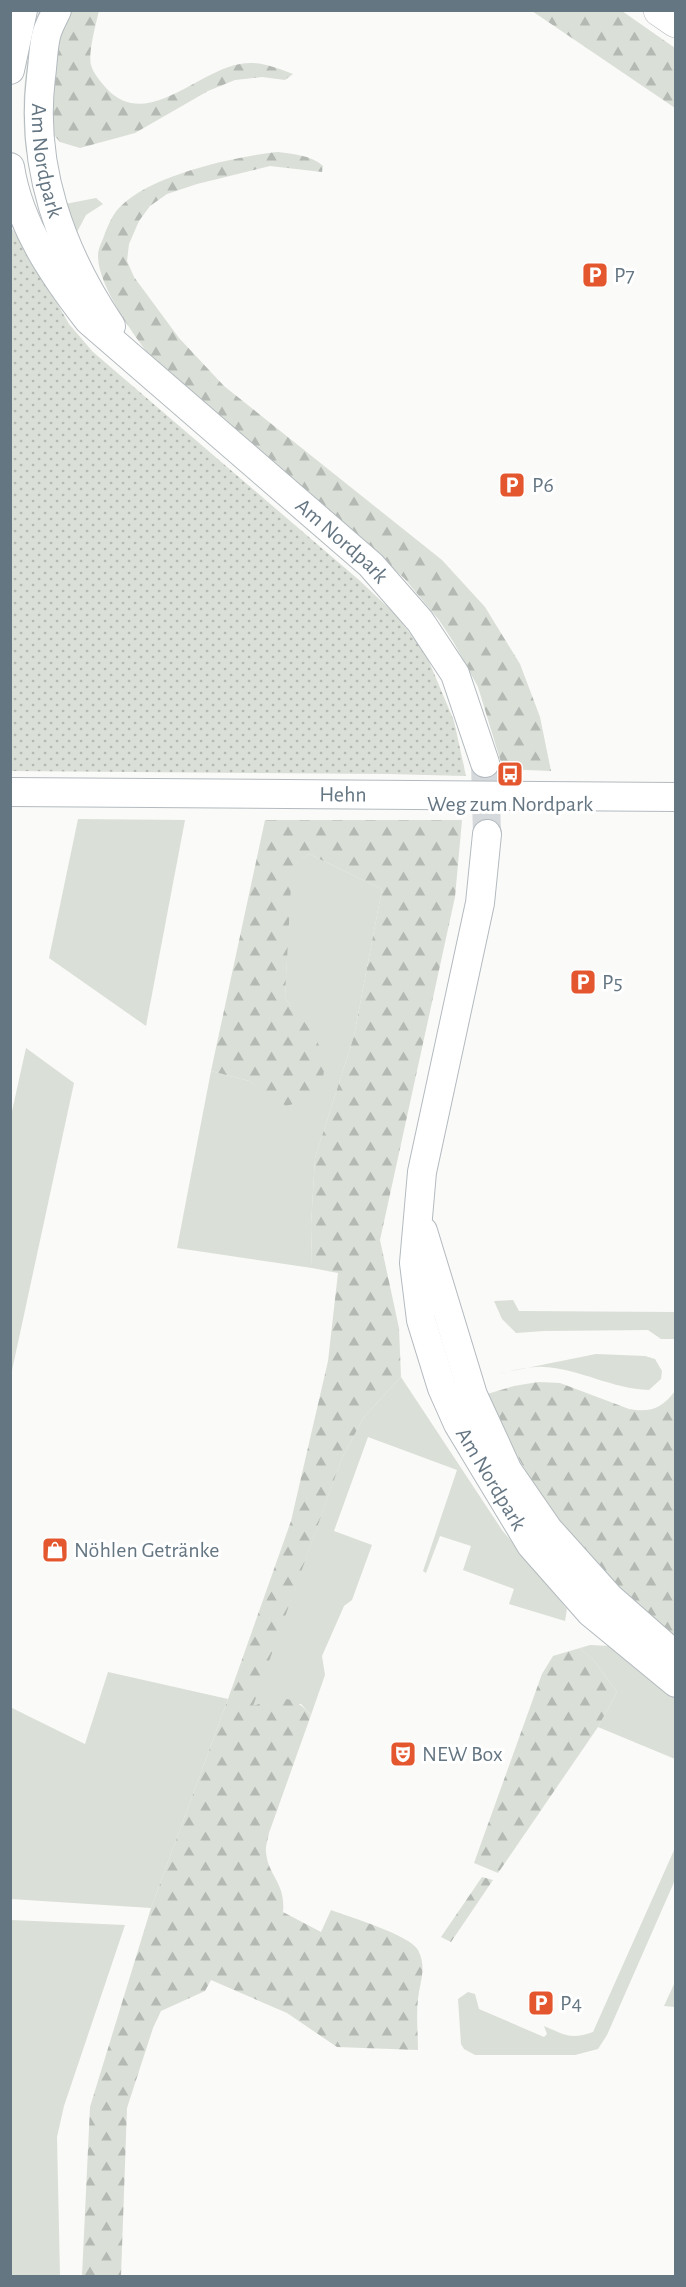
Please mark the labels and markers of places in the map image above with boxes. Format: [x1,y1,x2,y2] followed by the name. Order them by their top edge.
[580,260,610,290] parking icon: P7
[614,264,635,286] place label: P7
[497,470,527,500] parking icon: P6
[532,474,554,496] place label: P6
[495,759,525,789] bus stop icon: Weg zum Nordpark
[427,793,593,815] place label: Weg zum Nordpark
[568,967,598,997] parking icon: P5
[602,971,623,993] place label: P5
[40,1535,70,1565] shop icon: Nöhlen Getränke
[74,1539,219,1561] place label: Nöhlen Getränke
[388,1739,418,1769] theatre icon: NEW Box
[422,1743,503,1765] place label: NEW Box
[526,1988,556,2018] parking icon: P4
[560,1992,582,2014] place label: P4

